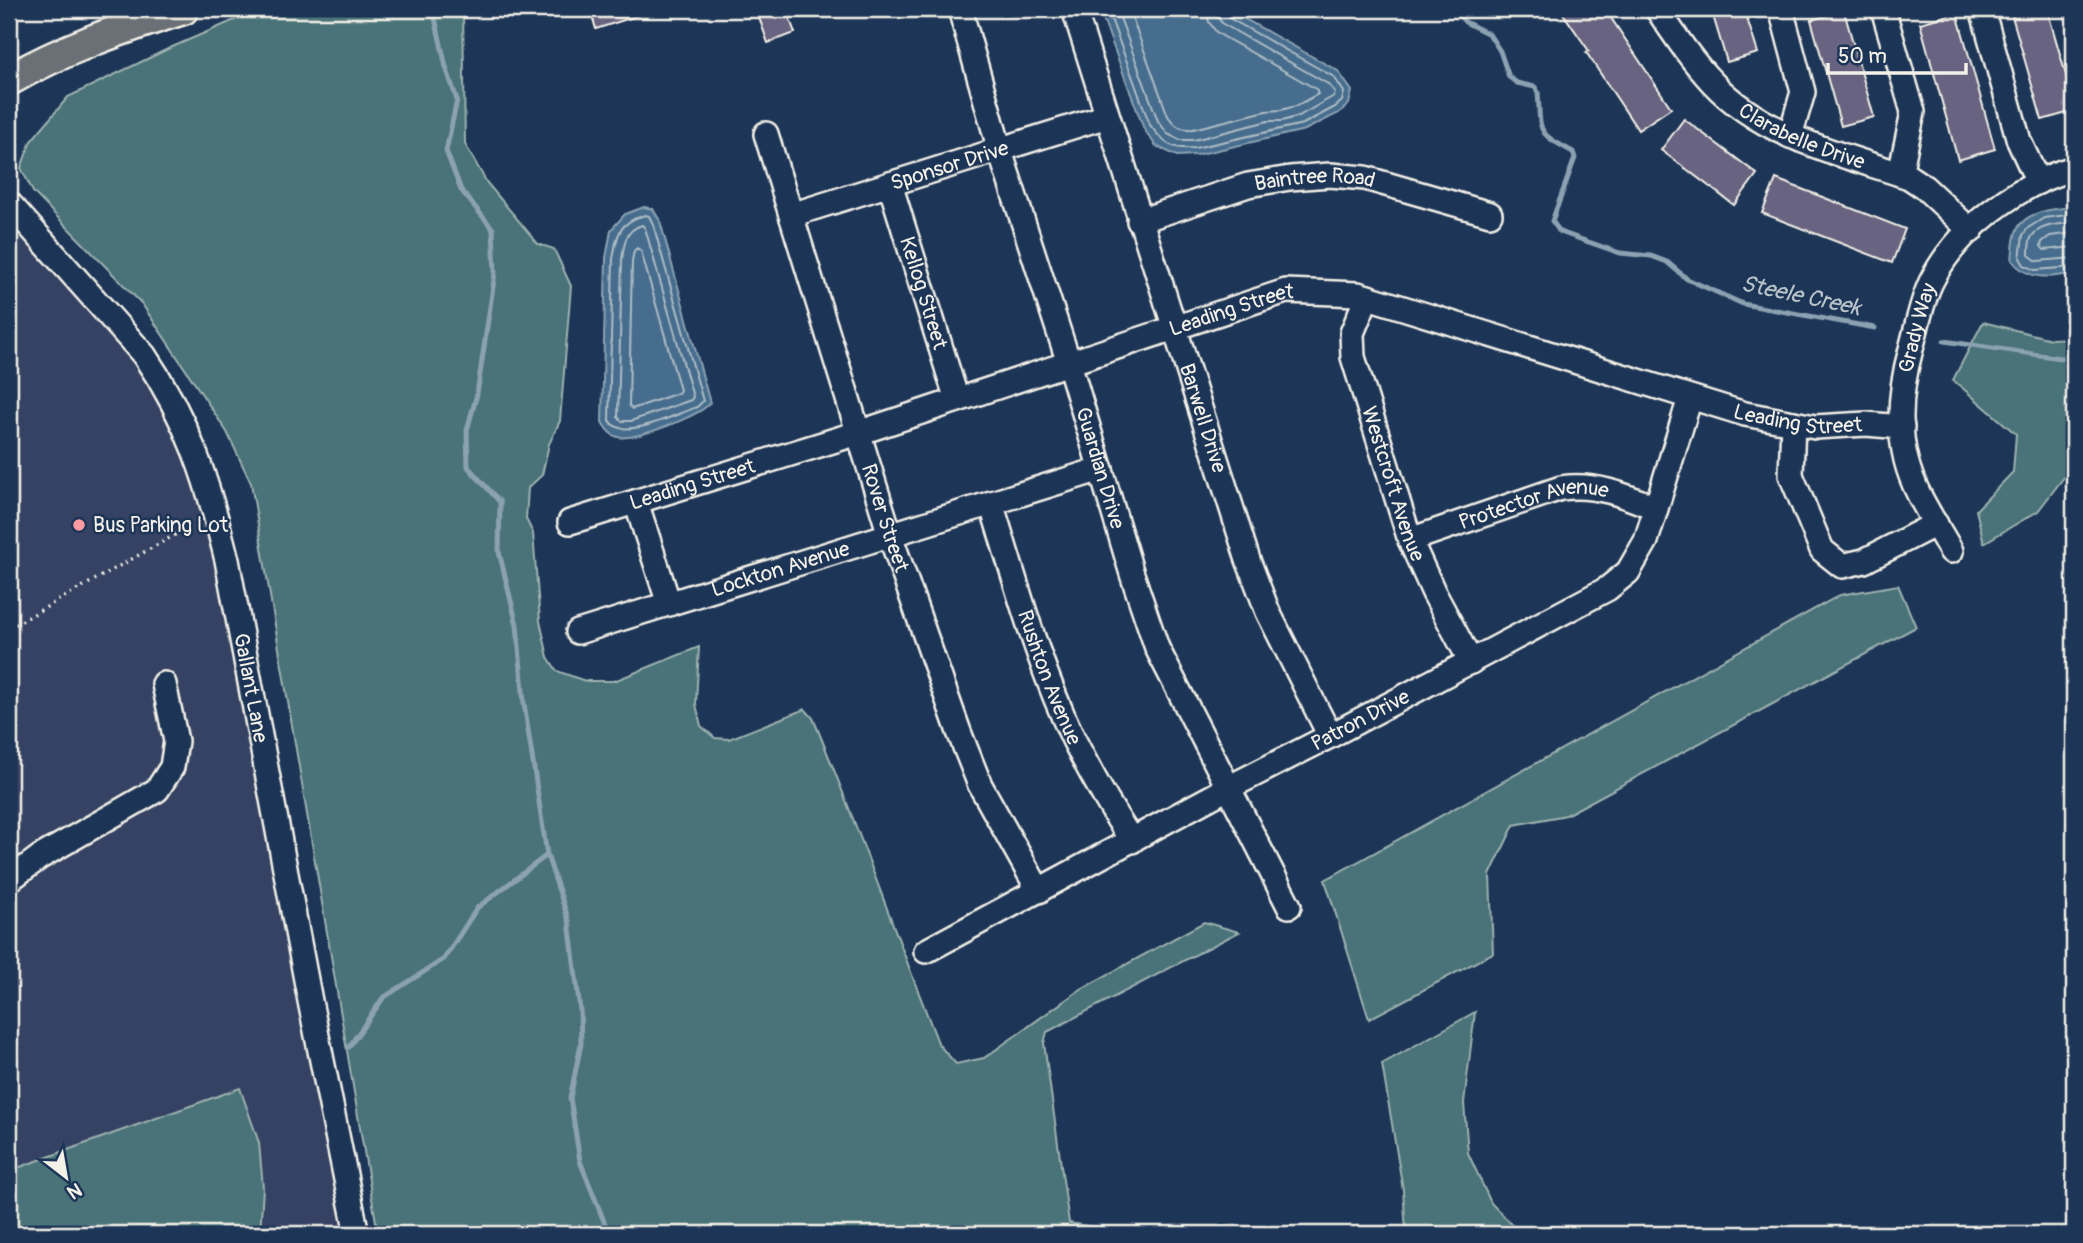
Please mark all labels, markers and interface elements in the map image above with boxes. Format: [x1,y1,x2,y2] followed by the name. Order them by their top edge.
[1828,32,1966,76] scale bar
[1838,43,1887,70] text: 50 m
[1733,97,1869,176] street label: Clarabelle Drive
[887,134,1013,197] street label: Sponsor Drive
[1252,162,1378,198] street label: Baintree Road
[893,233,954,353] street label: Kellog Street
[1739,269,1866,323] water label: Steele Creek
[1166,278,1295,343] street label: Leading Street
[1893,279,1943,375] street label: Grady Way
[1173,360,1233,477] street label: Barwell Drive
[1730,398,1863,441] street label: Leading Street
[1355,403,1431,566] street label: Westcroft Avenue
[1069,404,1131,533] street label: Guardian Drive
[626,452,759,517] street label: Leading Street
[855,461,915,576] street label: Rover Street
[1455,474,1612,536] street label: Protector Avenue
[93,512,229,539] place label: Bus Parking Lot
[71,517,87,533] marker: Bus Parking Lot
[708,535,854,604] street label: Lockton Avenue
[1011,607,1088,750] street label: Rushton Avenue
[227,631,274,746] street label: Gallant Lane
[1307,683,1415,757] street label: Patron Drive
[32,1142,102,1212] north arrow
[62,1177,86,1204] text: N

